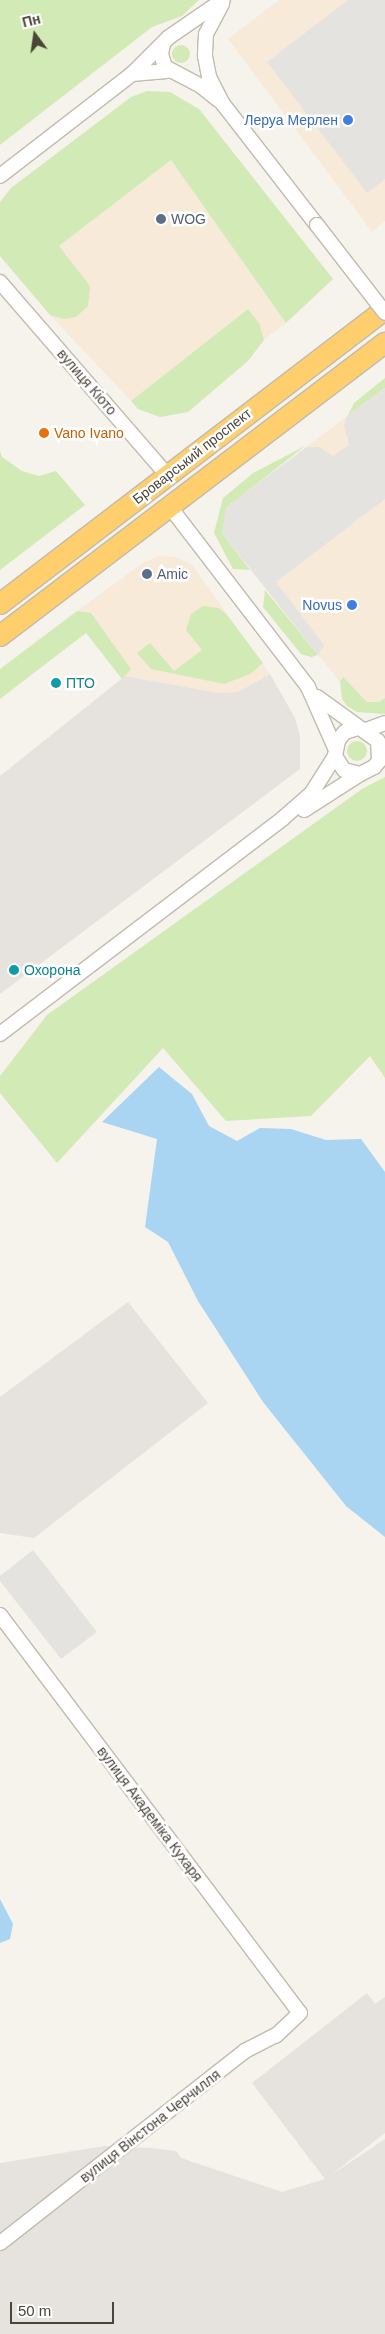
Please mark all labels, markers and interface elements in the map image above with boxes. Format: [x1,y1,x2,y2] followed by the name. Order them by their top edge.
[10,10,60,60] north arrow
[20,10,42,30] text: Пн
[244,112,338,128] place label: Леруа Мерлен
[342,114,354,126] marker: Леруа Мерлен
[171,211,206,227] place label: WOG
[155,213,167,225] marker: WOG
[54,346,120,418] street label: вулиця Кіото
[129,405,255,507] street label: Броварський проспект
[54,425,124,441] place label: Vano Ivano
[38,427,50,439] marker: Vano Ivano
[157,566,188,582] place label: Amic
[141,568,153,580] marker: Amic
[302,597,342,613] place label: Novus
[346,599,358,611] marker: Novus
[66,675,95,691] place label: ПТО
[50,677,62,689] marker: ПТО
[24,962,80,978] place label: Охорона
[8,964,20,976] marker: Охорона
[94,1743,206,1885] street label: вулиця Академіка Кухаря
[76,2066,224,2186] street label: вулиця Вінстона Черчилля
[12,2292,116,2324] scale bar
[18,2302,51,2319] text: 50 m

